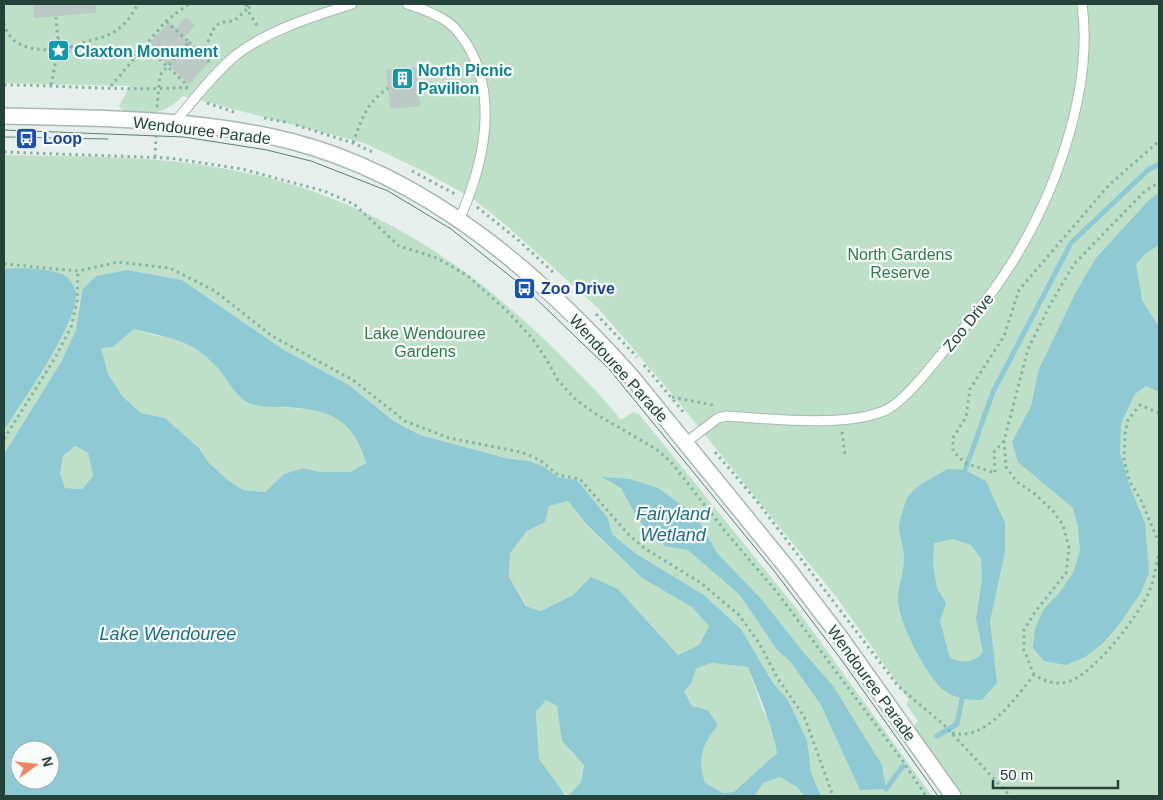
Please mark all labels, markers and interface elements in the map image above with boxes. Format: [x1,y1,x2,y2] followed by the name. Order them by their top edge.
[46,39,70,63] place icon: Claxton Monument
[74,43,219,60] place label: Claxton Monument
[418,62,512,97] place label: North Picnic Pavilion
[390,67,414,91] building icon: North Picnic Pavilion
[132,114,272,147] street label: Wendouree Parade
[15,126,39,150] bus stop icon: Loop
[43,130,82,147] place label: Loop
[848,246,952,281] park label: North Gardens Reserve
[513,276,537,300] bus stop icon: Zoo Drive
[541,280,615,297] place label: Zoo Drive
[940,290,997,355] street label: Zoo Drive
[566,311,671,426] street label: Wendouree Parade
[364,325,486,360] park label: Lake Wendouree Gardens
[636,504,711,545] water label: Fairyland Wetland
[824,622,919,744] street label: Wendouree Parade
[100,624,236,644] water label: Lake Wendouree
[10,740,60,790] north arrow
[39,755,57,769] text: N
[993,758,1118,790] scale bar
[1000,766,1033,783] text: 50 m

